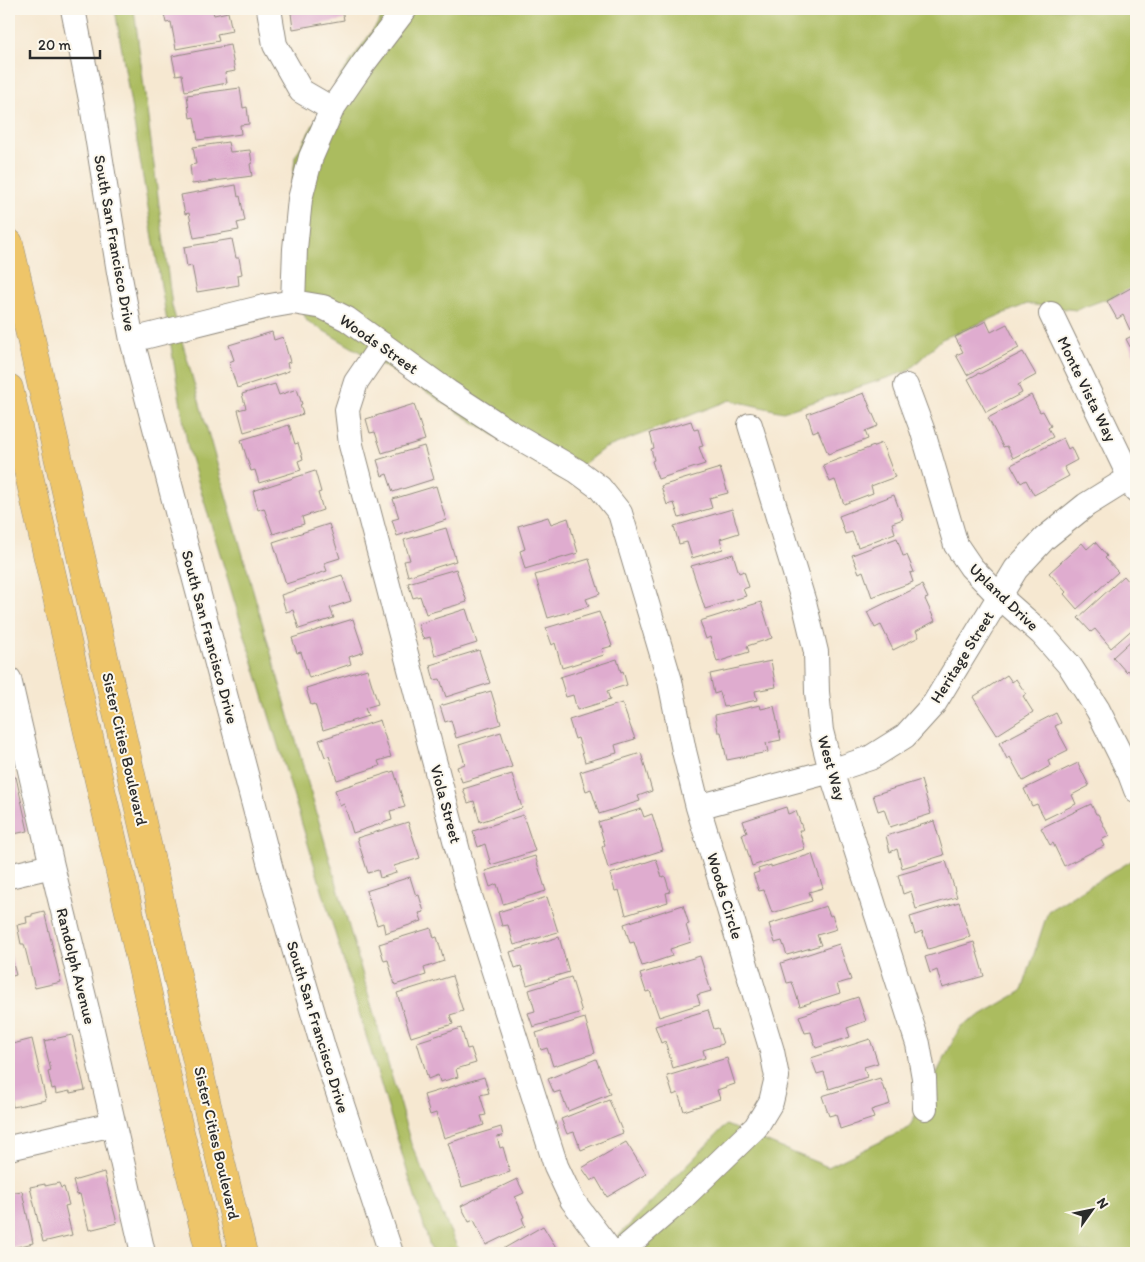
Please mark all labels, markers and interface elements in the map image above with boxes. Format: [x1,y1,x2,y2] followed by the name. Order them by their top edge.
[30,28,100,60] scale bar
[38,36,72,54] text: 20 m
[90,153,140,333] street label: South San Francisco Drive
[336,310,422,378] street label: Woods Street
[1053,333,1121,445] street label: Monte Vista Way
[178,548,242,726] street label: South San Francisco Drive
[965,559,1043,635] street label: Upland Drive
[926,607,998,707] street label: Heritage Street
[98,671,152,828] street label: Sister Cities Boulevard
[814,733,850,803] street label: West Way
[426,763,466,845] street label: Viola Street
[703,850,747,942] street label: Woods Circle
[52,906,100,1026] street label: Randolph Avenue
[283,939,353,1115] street label: South San Francisco Drive
[190,1065,244,1222] street label: Sister Cities Boulevard
[1068,1184,1118,1234] north arrow
[1093,1195,1112,1212] text: N

